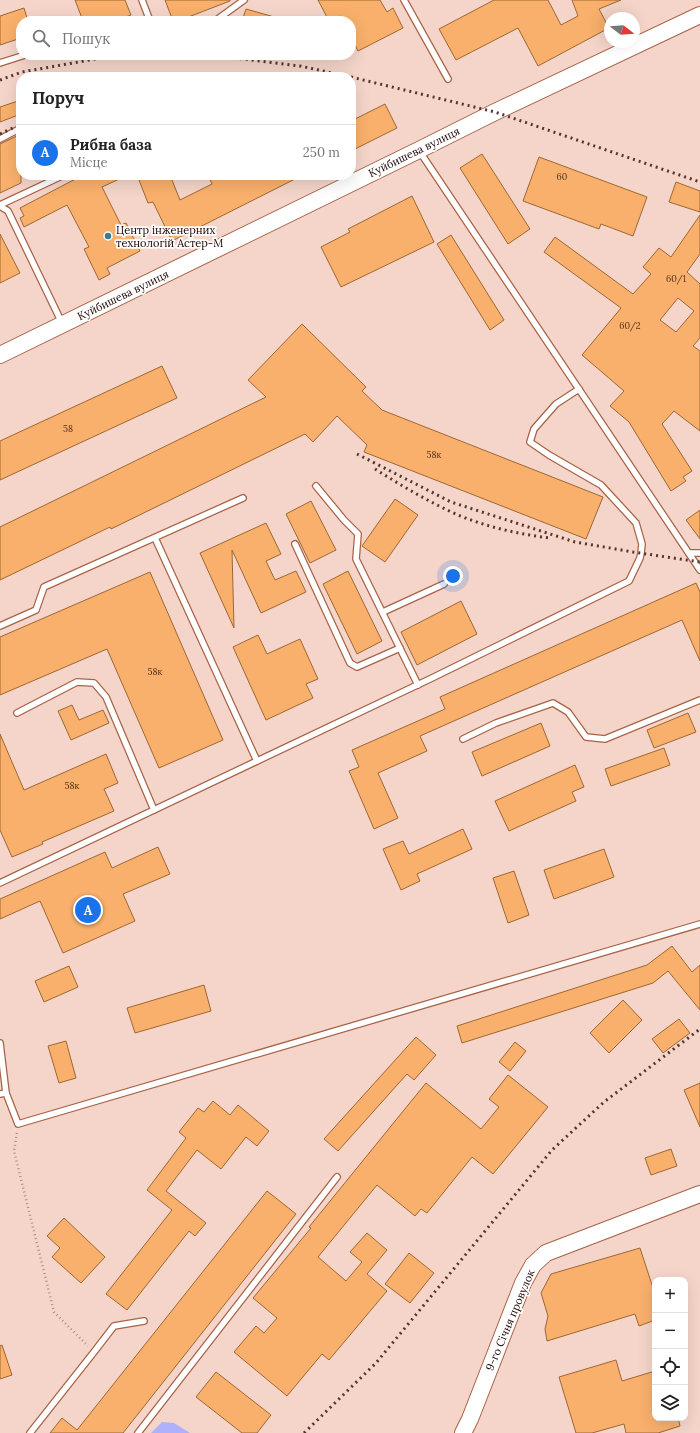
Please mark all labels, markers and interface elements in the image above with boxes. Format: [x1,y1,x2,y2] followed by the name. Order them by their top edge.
[604,12,640,48] north arrow
[16,16,356,60] search box
[30,27,52,49] icon: search
[62,29,110,48] text: Пошук
[32,87,84,109] text: Поруч
[366,124,462,180] street label: Куйбишева вулиця
[70,135,152,154] text: Рибна база
[41,144,49,161] text: A
[303,144,340,161] text: 250 m
[70,154,108,171] text: Місце
[557,171,568,182] house number: 60
[116,223,223,250] place label: Центр інженерних технологій Астер-М
[103,231,113,241] marker: Центр інженерних технологій Астер-М
[75,267,171,323] street label: Куйбишева вулиця
[666,273,686,285] house number: 60/1
[619,320,641,332] house number: 60/2
[63,423,73,434] house number: 58
[427,449,442,460] house number: 58к
[443,566,463,586] your location
[148,666,163,677] house number: 58к
[65,780,80,791] house number: 58к
[75,895,101,925] pin: A
[482,1267,538,1373] street label: 9-го Січня провулок
[652,1277,688,1421] map controls
[652,1277,688,1313] button: +
[652,1313,688,1349] button: −
[652,1349,688,1385] button: locate
[652,1385,688,1421] button: layers

